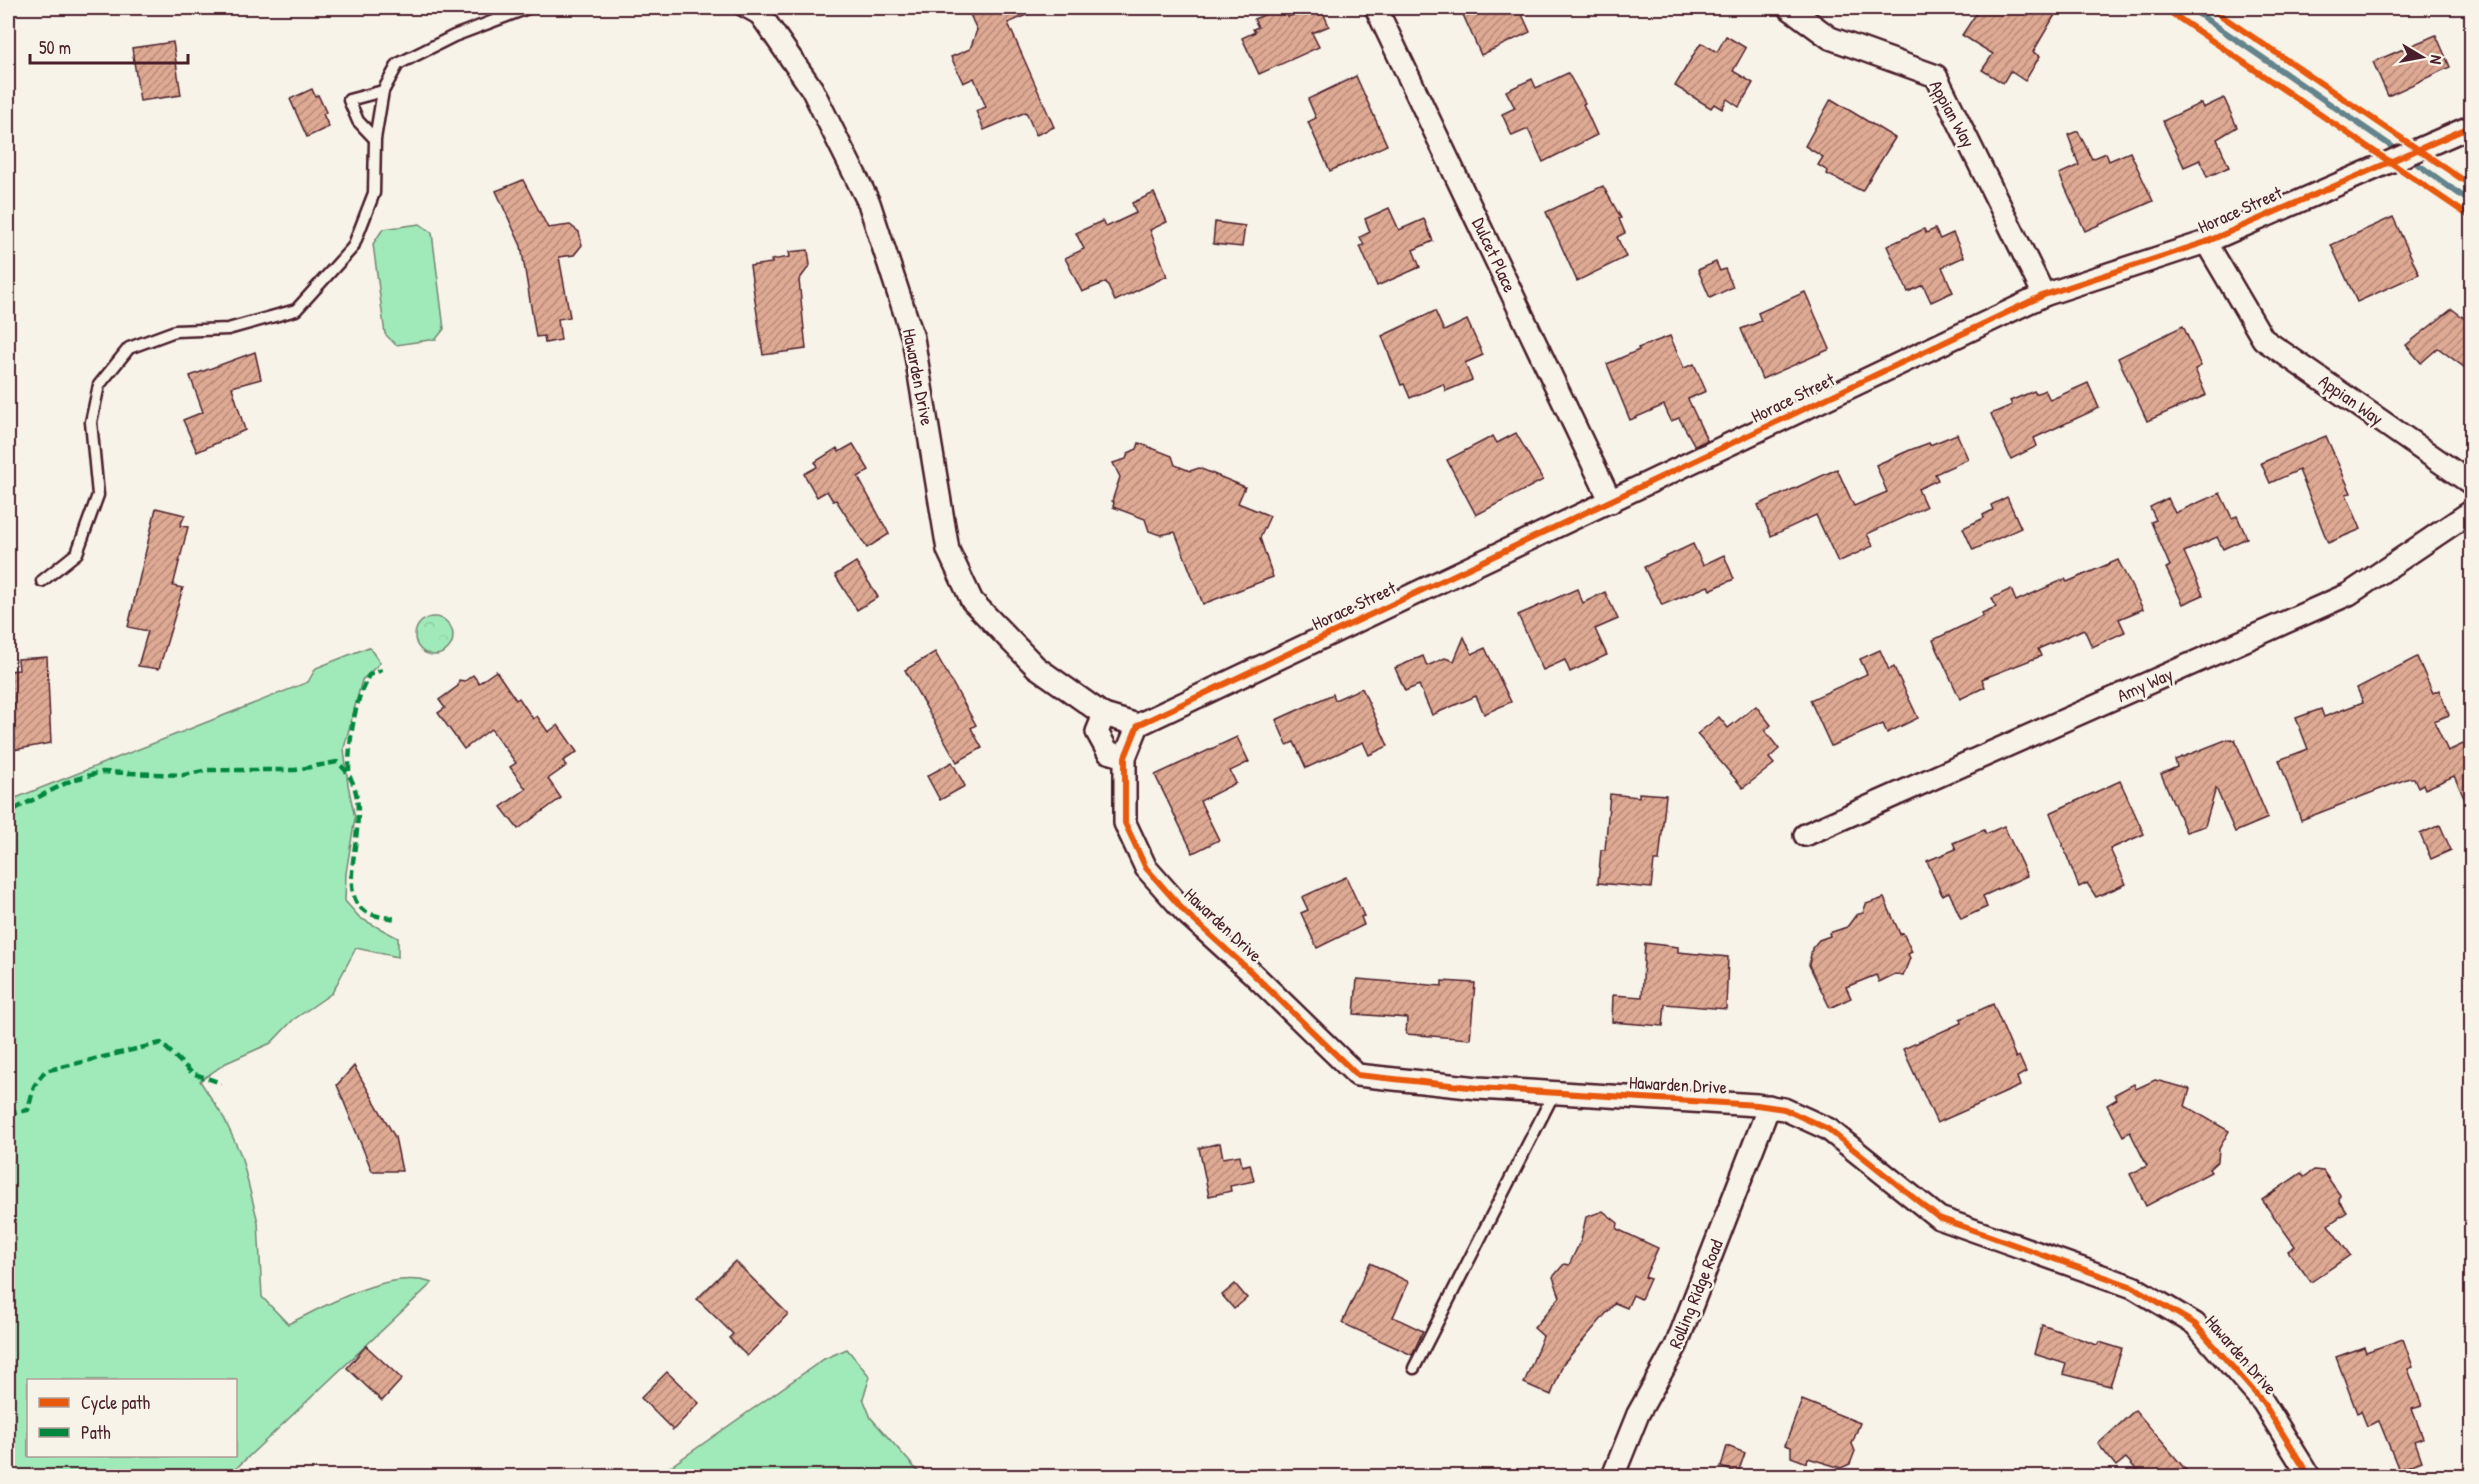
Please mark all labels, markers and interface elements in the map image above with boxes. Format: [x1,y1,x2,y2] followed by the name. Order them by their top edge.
[30,27,188,65] scale bar
[2392,27,2452,87] north arrow
[39,35,71,60] text: 50 m
[2425,54,2448,66] text: N
[1924,76,1981,152] street label: Appian Way
[2194,180,2287,239] street label: Horace Street
[1466,213,1523,296] street label: Dulcet Place
[897,326,940,427] street label: Hawarden Drive
[1747,366,1839,428] street label: Horace Street
[2314,368,2389,431] street label: Appian Way
[1308,575,1401,636] street label: Horace Street
[2113,661,2177,708] street label: Amy Way
[1179,882,1268,967] street label: Hawarden Drive
[1628,1069,1728,1100] street label: Hawarden Drive
[1662,1236,1729,1352] street label: Rolling Ridge Road
[2200,1309,2283,1400] street label: Hawarden Drive
[27,1379,237,1457] legend
[81,1390,151,1415] text: Cycle path
[81,1420,111,1445] text: Path

